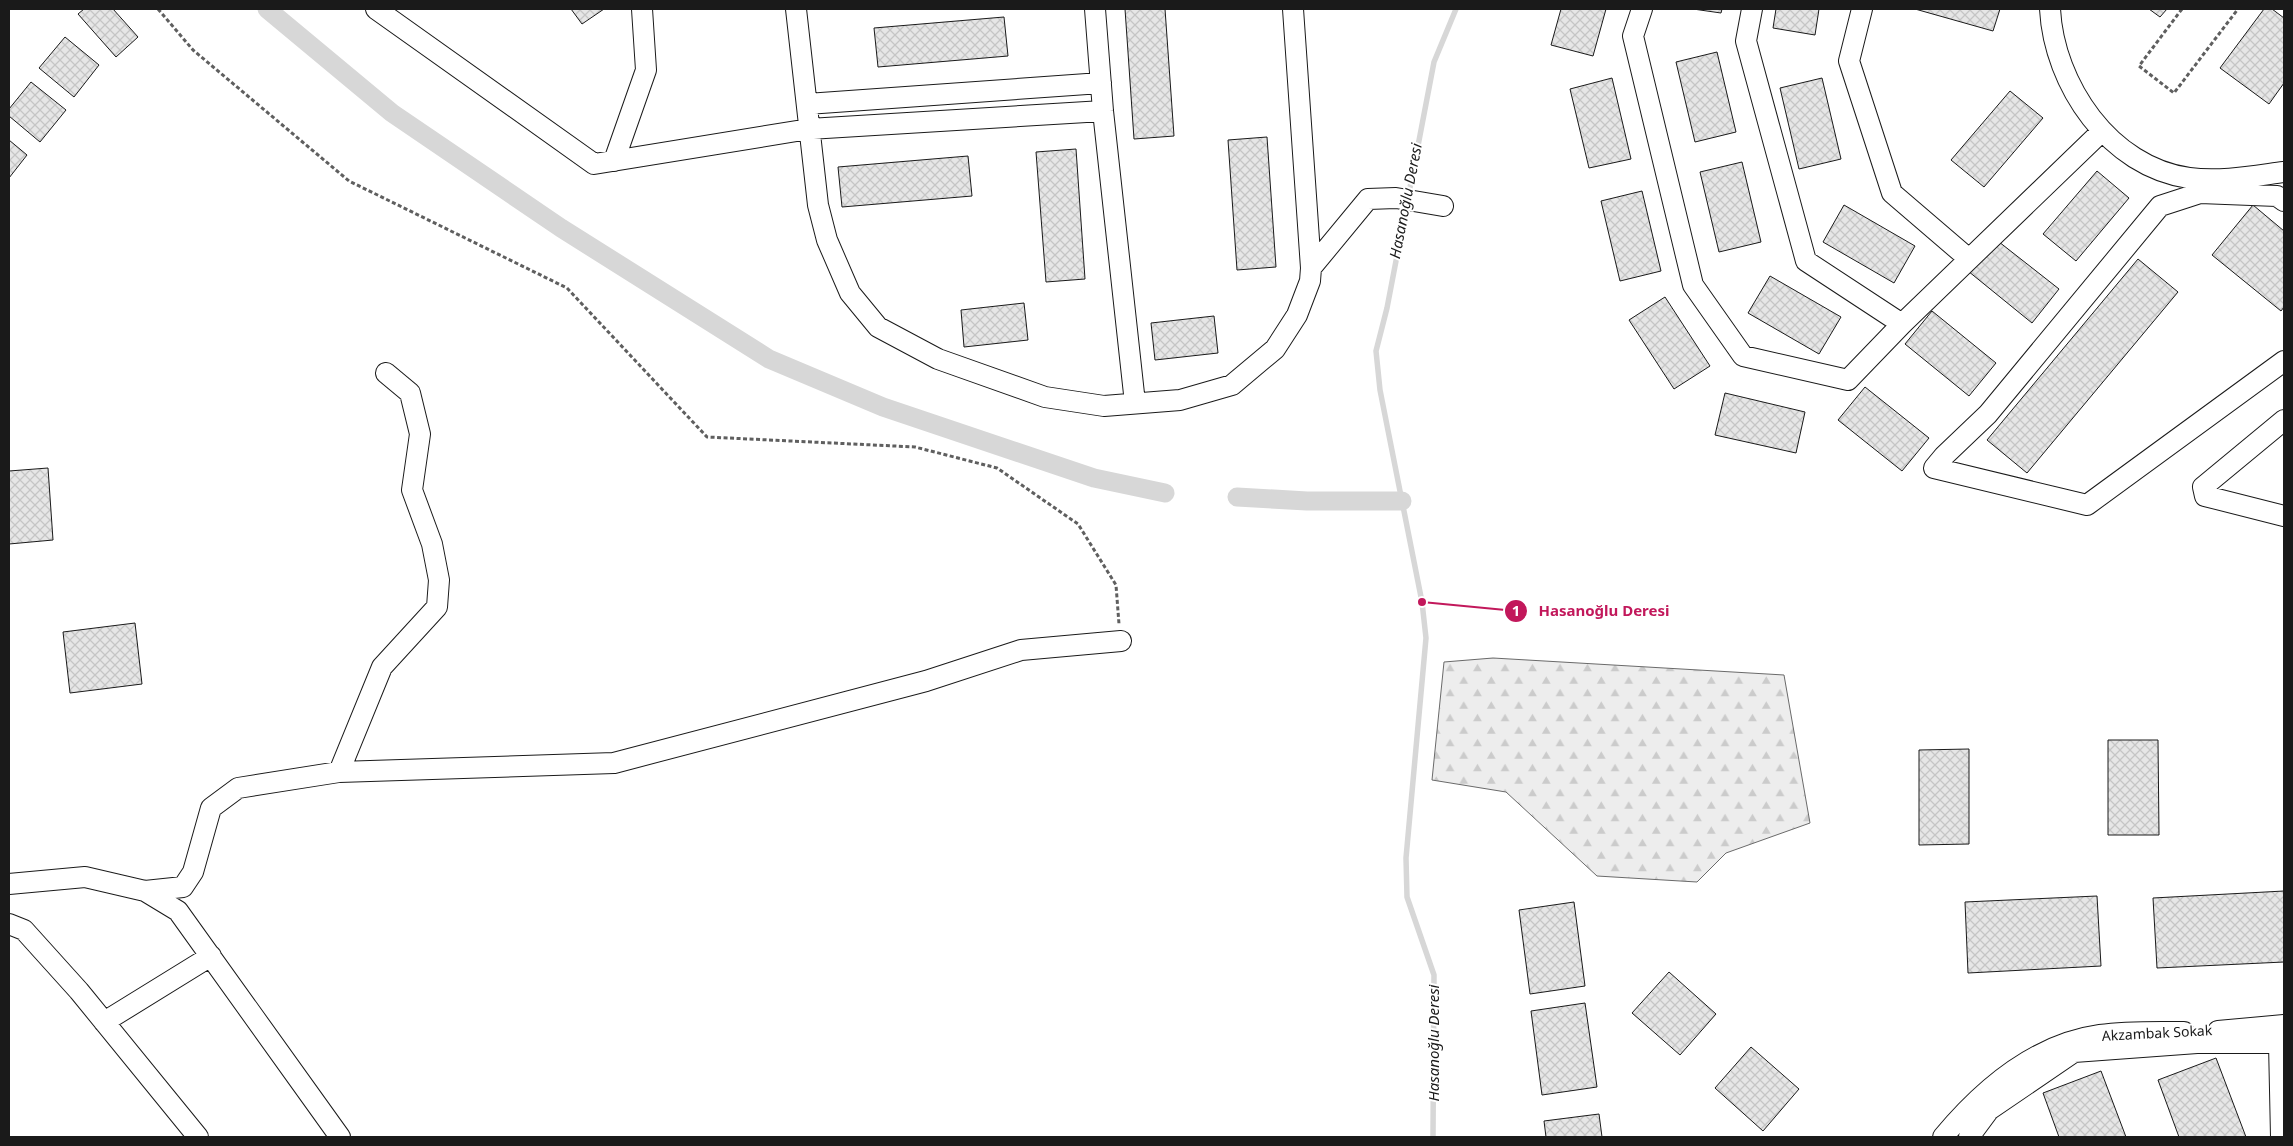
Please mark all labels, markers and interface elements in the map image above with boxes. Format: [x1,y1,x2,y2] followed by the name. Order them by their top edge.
[1384,140,1426,260] water label: Hasanoğlu Deresi
[1504,596,1680,626] callout: Hasanoğlu Deresi
[1512,600,1520,620] text: 1
[1538,600,1670,620] text: Hasanoğlu Deresi
[1423,983,1443,1102] water label: Hasanoğlu Deresi
[2101,1020,2213,1045] street label: Akzambak Sokak

